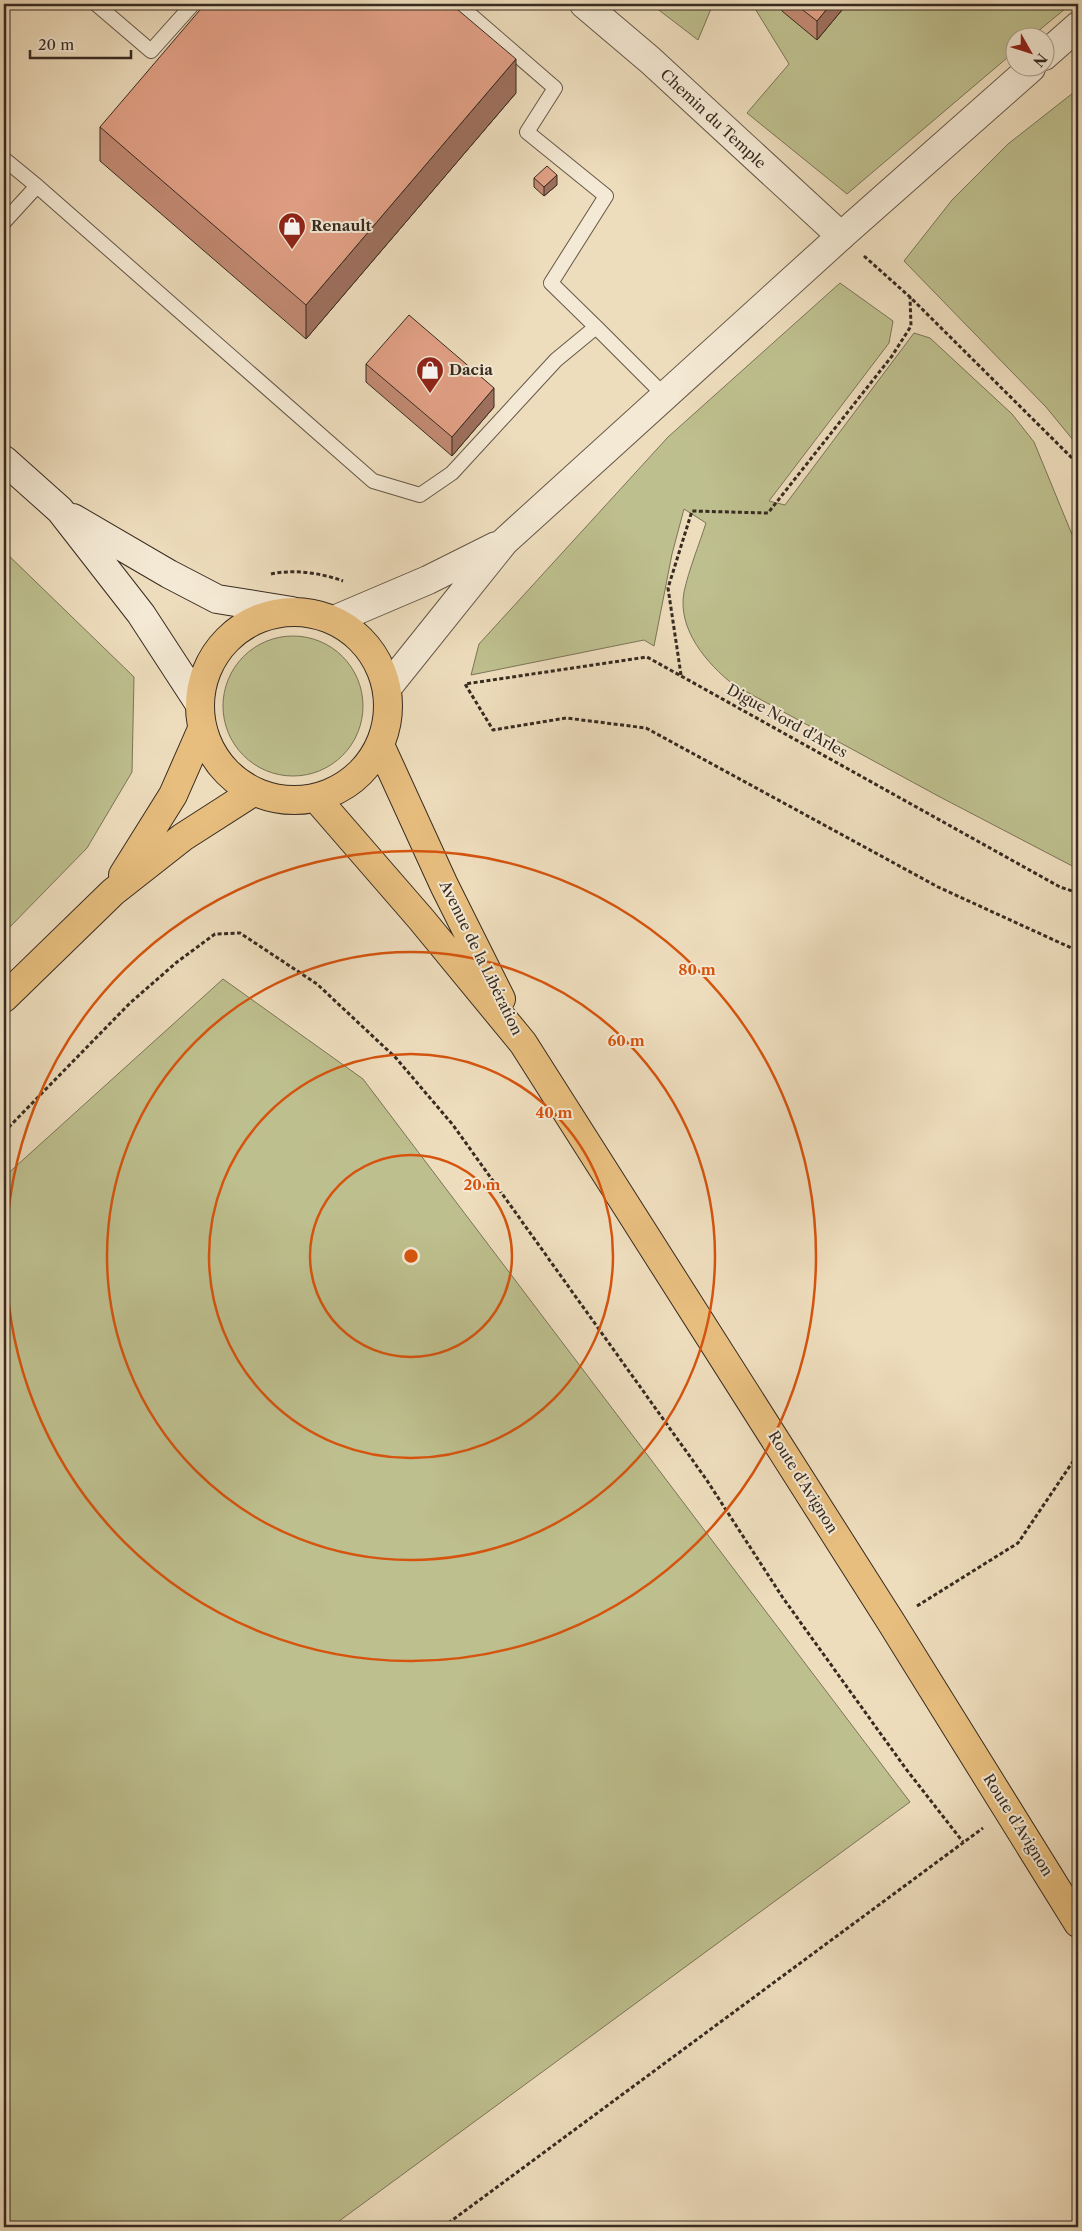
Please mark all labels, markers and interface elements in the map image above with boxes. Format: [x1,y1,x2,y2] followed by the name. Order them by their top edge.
[30,28,131,60] scale bar
[1004,28,1054,78] north arrow
[38,35,74,54] text: 20 m
[1029,50,1051,71] text: N
[657,65,770,172] street label: Chemin du Temple
[277,211,307,250] shop icon: Renault
[311,216,372,235] place label: Renault
[415,355,445,394] shop icon: Dacia
[449,360,493,379] place label: Dacia
[724,680,851,762] street label: Digue Nord d'Arles
[435,877,527,1039] street label: Avenue de la Libération
[678,960,716,979] text: 80 m
[607,1031,645,1050] text: 60 m
[535,1103,573,1122] text: 40 m
[463,1175,501,1194] text: 20 m
[402,1247,420,1265] centre of rings
[764,1427,843,1537] street label: Route d'Avignon
[979,1770,1058,1880] street label: Route d'Avignon

